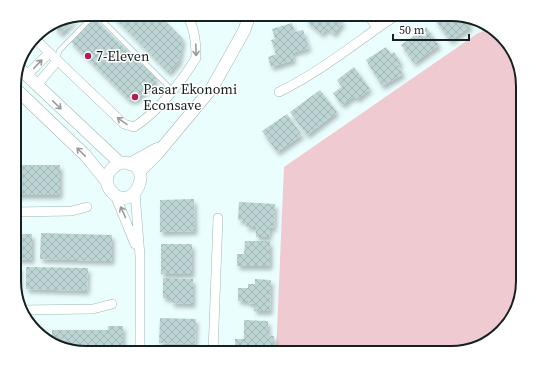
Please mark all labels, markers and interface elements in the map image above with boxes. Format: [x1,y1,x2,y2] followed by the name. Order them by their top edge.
[393,16,469,42] scale bar
[399,22,425,38] text: 50 m
[192,43,199,56] one-way arrow
[96,46,150,66] place label: 7-Eleven
[83,51,93,61] marker: 7-Eleven
[33,59,43,69] one-way arrow
[143,79,237,115] place label: Pasar Ekonomi Econsave
[130,92,140,102] marker: Pasar Ekonomi Econsave
[52,100,62,110] one-way arrow
[117,117,128,126] one-way arrow
[76,147,86,157] one-way arrow
[119,207,126,219] one-way arrow

